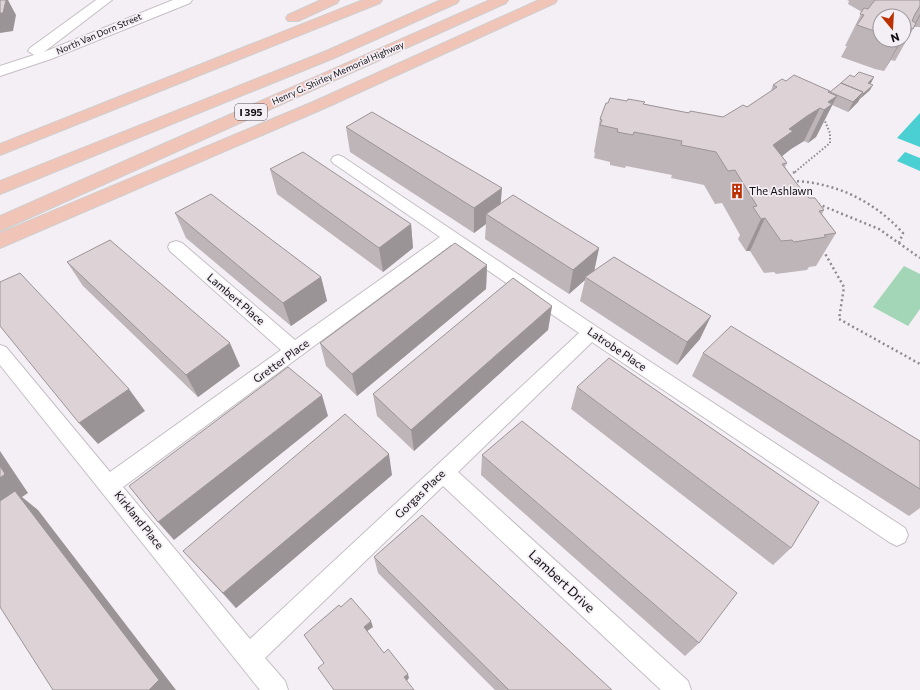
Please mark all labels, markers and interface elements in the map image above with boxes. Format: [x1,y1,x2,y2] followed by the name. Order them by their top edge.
[872,8,912,48] north arrow
[55,10,143,56] street label: North Van Dorn Street
[889,31,901,45] text: N
[270,38,406,107] street label: Henry G. Shirley Memorial Highway
[235,104,267,120] road number: I 395
[728,182,746,200] building icon: The Ashlawn
[749,184,813,197] place label: The Ashlawn
[205,270,268,327] street label: Lambert Place
[585,324,649,373] street label: Latrobe Place
[250,336,311,385] street label: Gretter Place
[392,466,447,521] street label: Gorgas Place
[112,488,167,551] street label: Kirkland Place
[526,546,598,616] street label: Lambert Drive

